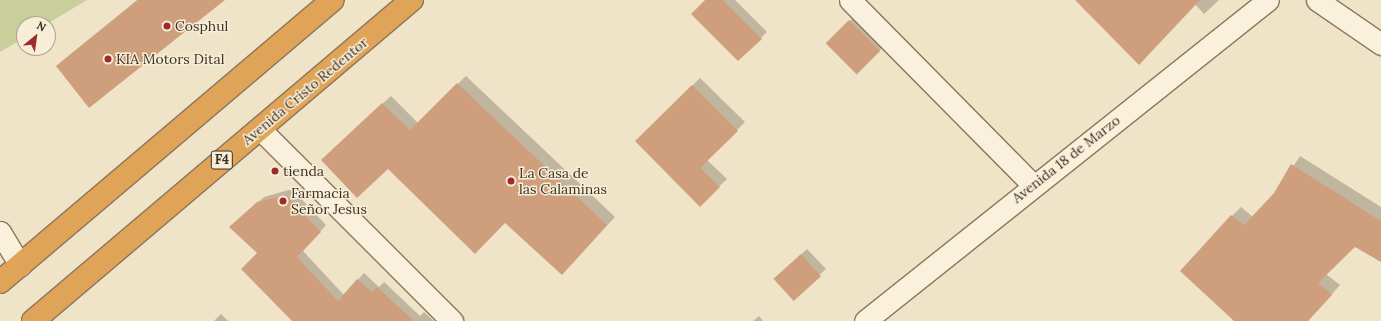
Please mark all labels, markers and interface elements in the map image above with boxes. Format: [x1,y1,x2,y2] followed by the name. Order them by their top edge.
[16,16,56,56] north arrow
[34,18,48,35] text: N
[175,18,228,34] place label: Cosphul
[162,21,172,31] marker: Cosphul
[239,34,371,148] street label: Avenida Cristo Redentor
[116,51,225,67] place label: KIA Motors Dital
[103,54,113,64] marker: KIA Motors Dital
[1009,112,1123,206] street label: Avenida 18 de Marzo
[210,149,234,171] road number: F4
[283,163,324,179] place label: tienda
[519,165,607,198] place label: La Casa de las Calaminas
[270,166,280,176] marker: tienda
[506,176,516,186] marker: La Casa de las Calaminas
[291,185,367,218] place label: Farmacia Señor Jesus
[278,196,288,206] marker: Farmacia Señor Jesus

